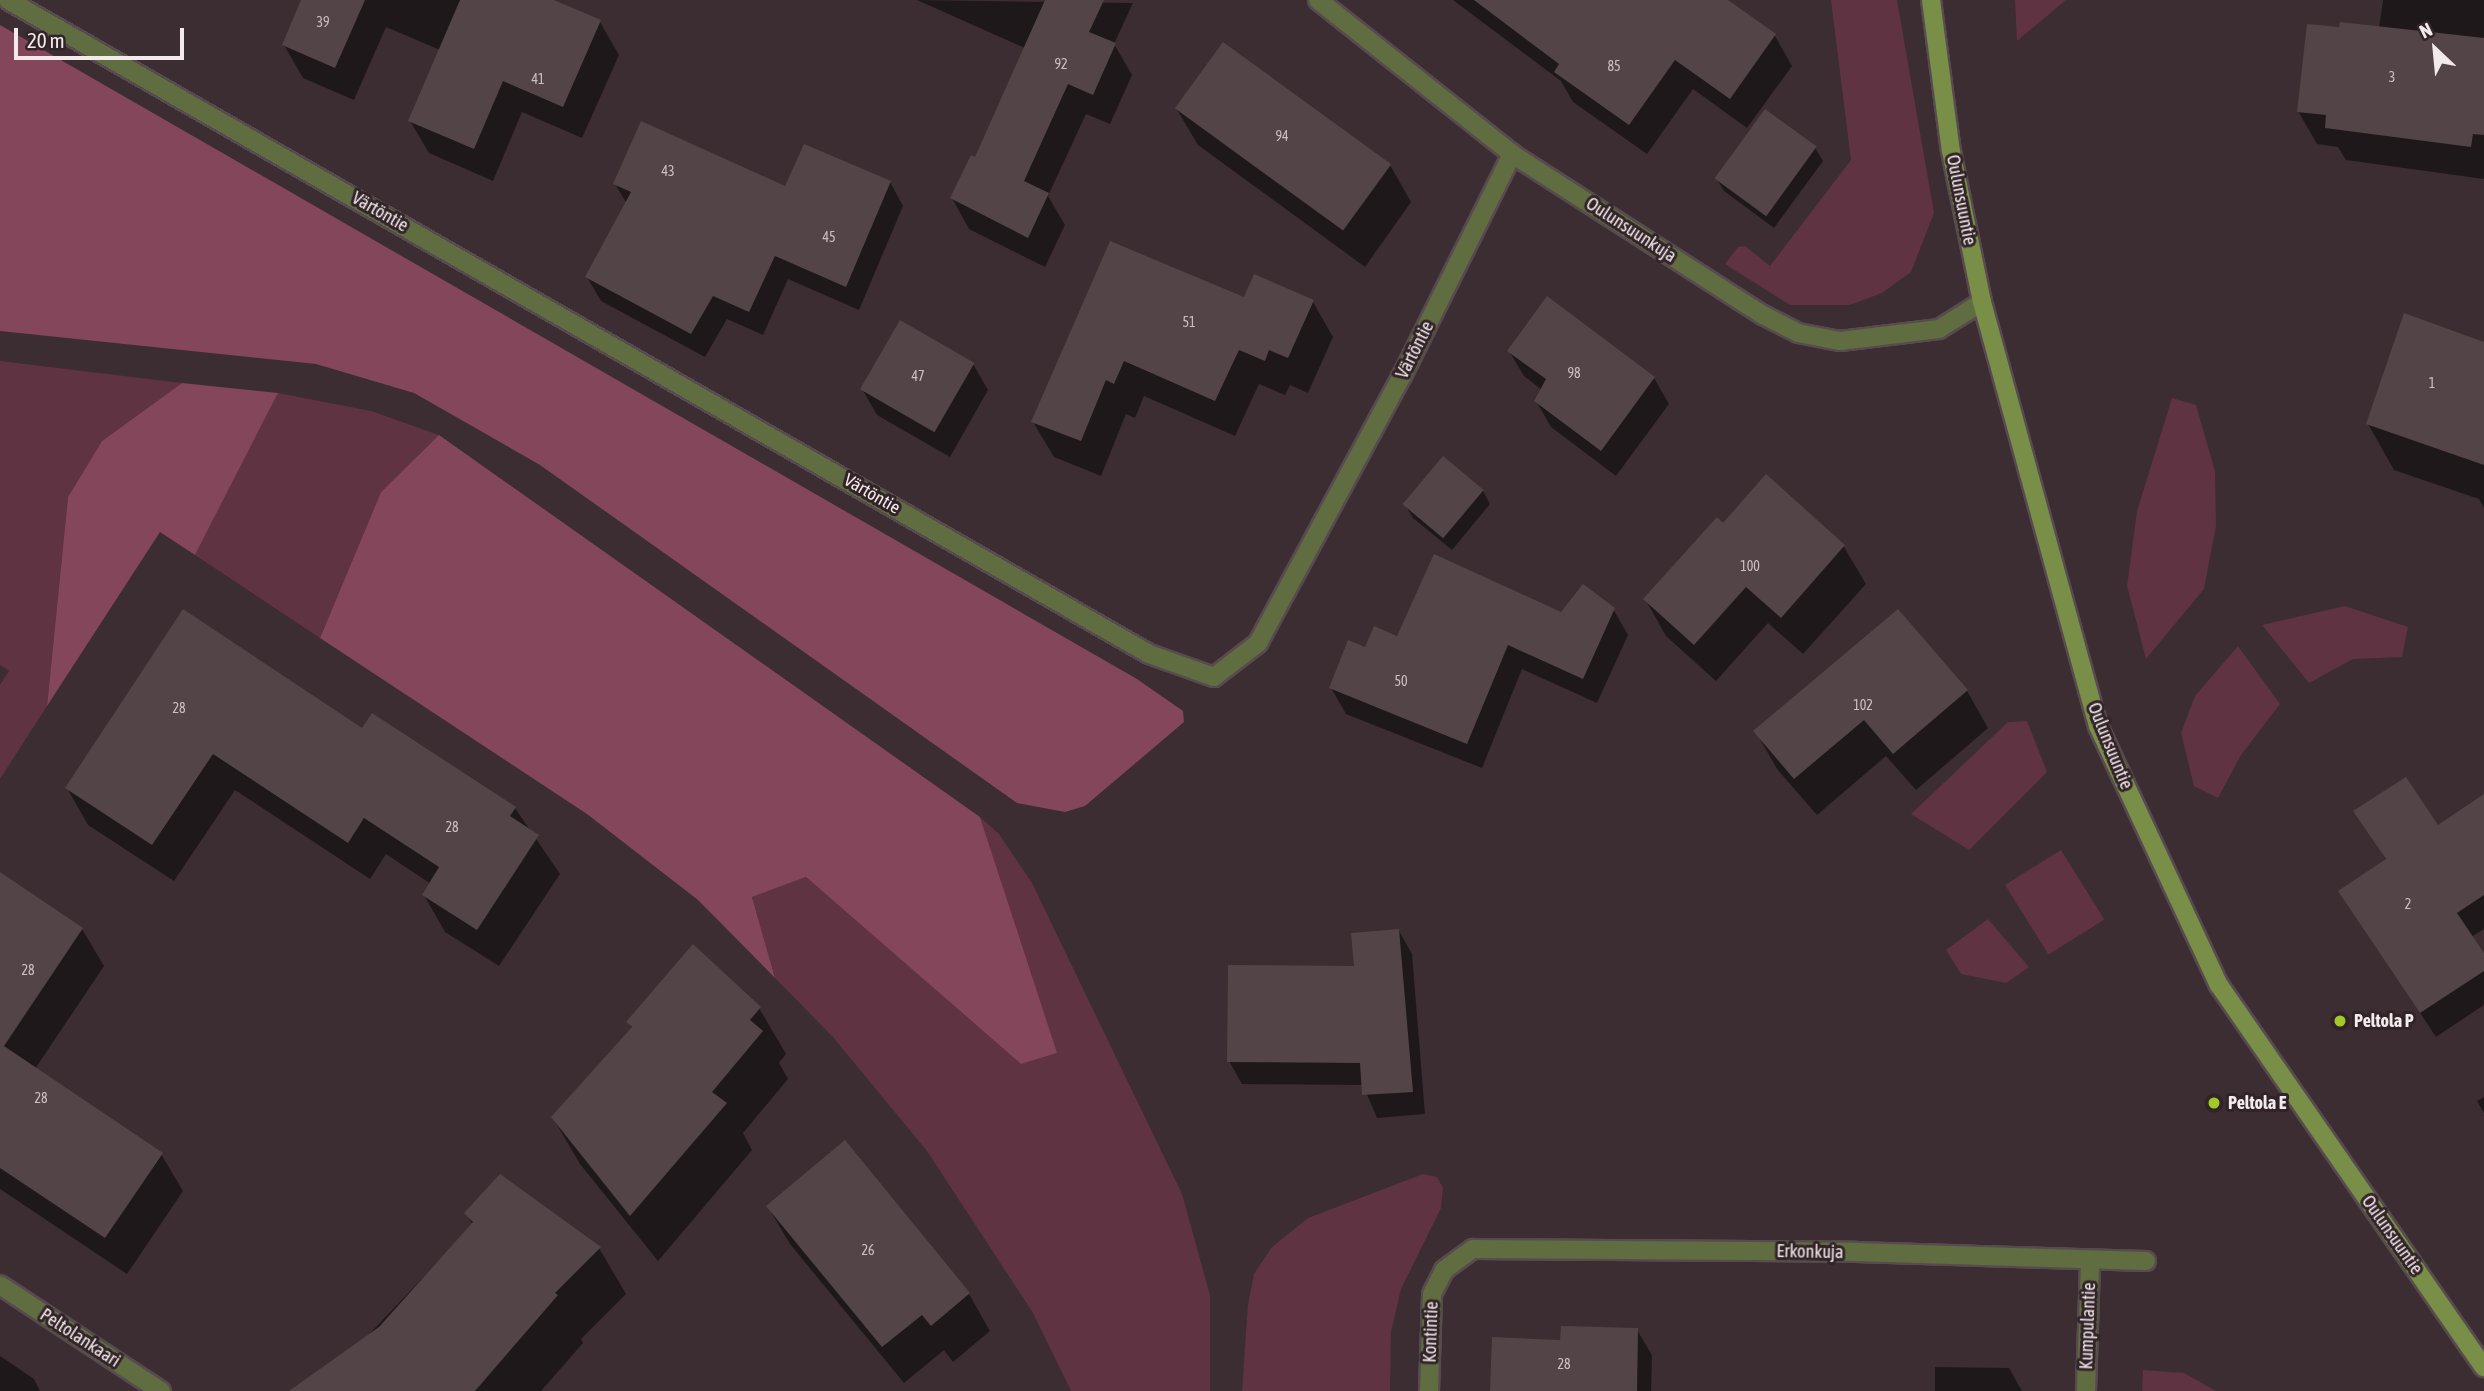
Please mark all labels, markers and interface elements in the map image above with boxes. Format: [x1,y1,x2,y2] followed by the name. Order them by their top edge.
[18,14,187,58] scale bar
[316,14,330,30] house number: 39
[2400,14,2470,84] north arrow
[2416,18,2436,42] text: N
[27,28,65,52] text: 20 m
[1054,56,1068,72] house number: 92
[1607,58,1621,74] house number: 85
[2389,69,2395,85] house number: 3
[531,71,545,87] house number: 41
[1275,128,1289,144] house number: 94
[1942,153,1980,247] street label: Oulunsuuntie
[661,163,675,179] house number: 43
[348,187,412,237] street label: Värtöntie
[1582,193,1680,267] street label: Oulunsuunkuja
[822,229,836,245] house number: 45
[1182,314,1196,330] house number: 51
[1391,318,1439,382] street label: Värtöntie
[1567,365,1581,381] house number: 98
[911,368,925,384] house number: 47
[2429,375,2435,391] house number: 1
[840,469,904,519] street label: Värtöntie
[1740,558,1760,574] house number: 100
[1394,673,1408,689] house number: 50
[1853,697,1873,713] house number: 102
[172,700,186,716] house number: 28
[2083,700,2137,792] street label: Oulunsuuntie
[445,819,459,835] house number: 28
[2405,896,2411,912] house number: 2
[21,962,35,978] house number: 28
[2354,1010,2413,1032] place label: Peltola P
[2332,1013,2348,1029] marker: Peltola P
[34,1090,48,1106] house number: 28
[2228,1092,2286,1114] place label: Peltola E
[2206,1095,2222,1111] marker: Peltola E
[2357,1191,2427,1279] street label: Oulunsuuntie
[1776,1241,1844,1263] street label: Erkonkuja
[861,1242,875,1258] house number: 26
[2076,1282,2100,1370] street label: Kumpulantie
[1419,1301,1443,1363] street label: Kontintie
[36,1304,124,1372] street label: Peltolankaari
[1557,1356,1571,1372] house number: 28

